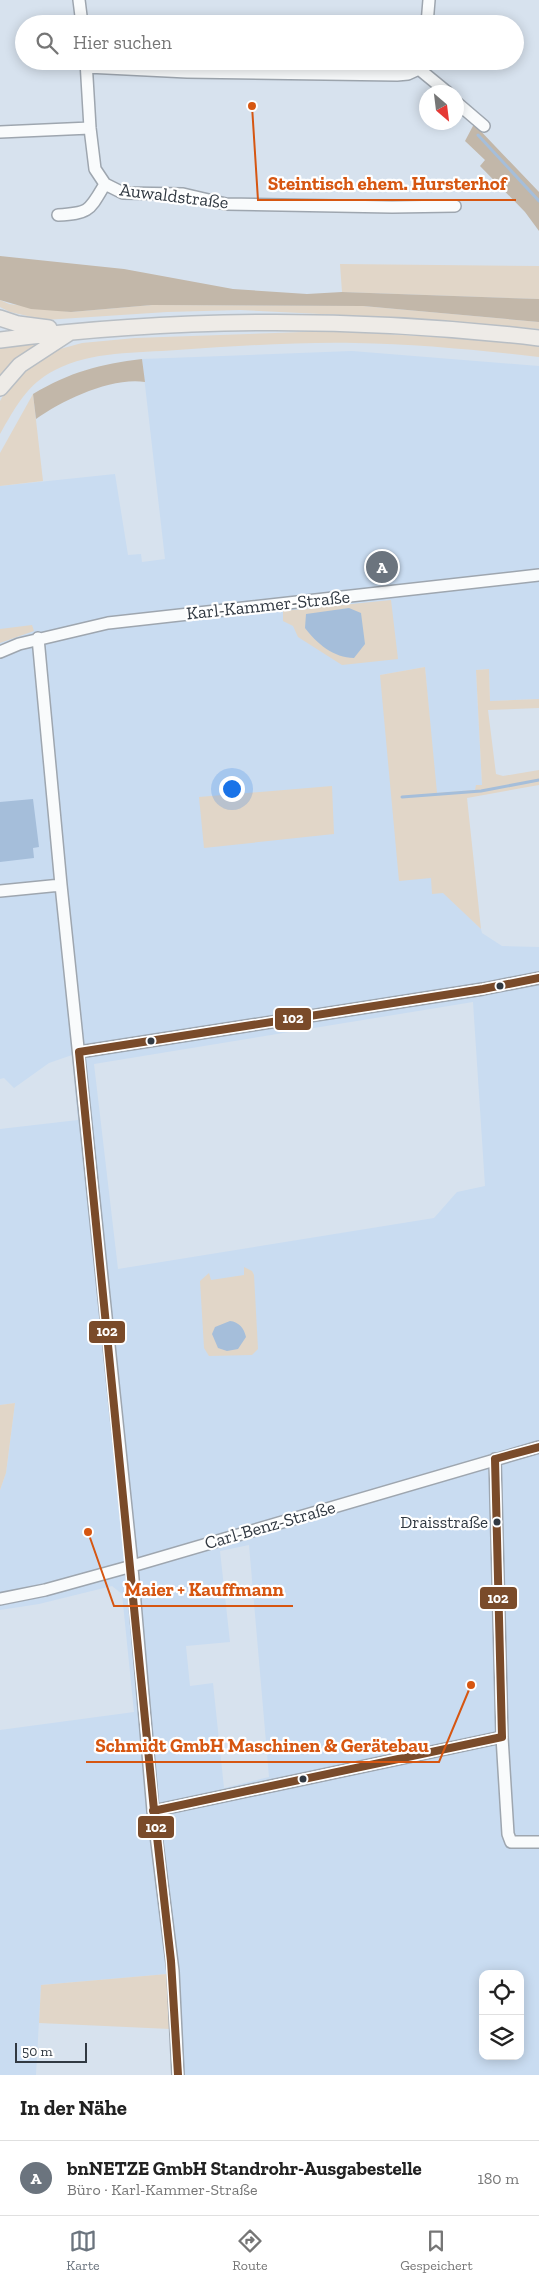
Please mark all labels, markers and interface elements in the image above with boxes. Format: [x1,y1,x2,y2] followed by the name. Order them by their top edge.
[15,15,524,70] search box
[33,29,61,57] icon: search
[73,31,172,54] text: Hier suchen
[419,85,464,130] north arrow
[258,166,516,200] callout: Steintisch ehem. Hursterhof
[268,172,509,195] text: Steintisch ehem. Hursterhof
[118,178,230,214] street label: Auwaldstraße
[366,548,398,586] pin: A
[185,585,351,625] street label: Karl-Kammer-Straße
[219,776,245,802] your location
[495,981,505,991] unlabelled marker
[274,1007,312,1031] line badge: 102
[282,1010,304,1027] text: 102
[146,1036,156,1046] unlabelled marker
[88,1320,126,1344] line badge: 102
[96,1323,118,1340] text: 102
[202,1496,338,1554] street label: Carl-Benz-Straße
[400,1512,488,1532] place label: Draisstraße
[492,1517,502,1527] marker: Draisstraße
[114,1572,293,1606] callout: Maier + Kauffmann
[124,1578,285,1601] text: Maier + Kauffmann
[479,1586,518,1610] line badge: 102
[487,1590,509,1607] text: 102
[86,1728,439,1762] callout: Schmidt GmbH Maschinen & Gerätebau
[95,1734,429,1757] text: Schmidt GmbH Maschinen & Gerätebau
[298,1774,308,1784] unlabelled marker
[137,1815,175,1839] line badge: 102
[145,1819,167,1836] text: 102
[479,1970,524,2060] map controls
[479,1970,524,2015] button: locate
[479,2015,524,2060] button: layers
[15,2040,88,2063] scale bar
[22,2043,53,2060] text: 50 m
[20,2095,127,2120] text: In der Nähe
[67,2157,422,2180] text: bnNETZE GmbH Standrohr-Ausgabestelle
[31,2169,42,2188] text: A
[478,2169,519,2188] text: 180 m
[67,2180,257,2199] text: Büro · Karl-Kammer-Straße
[66,2227,100,2274] tab: Karte
[232,2227,268,2274] tab: Route
[400,2227,473,2274] tab: Gespeichert

